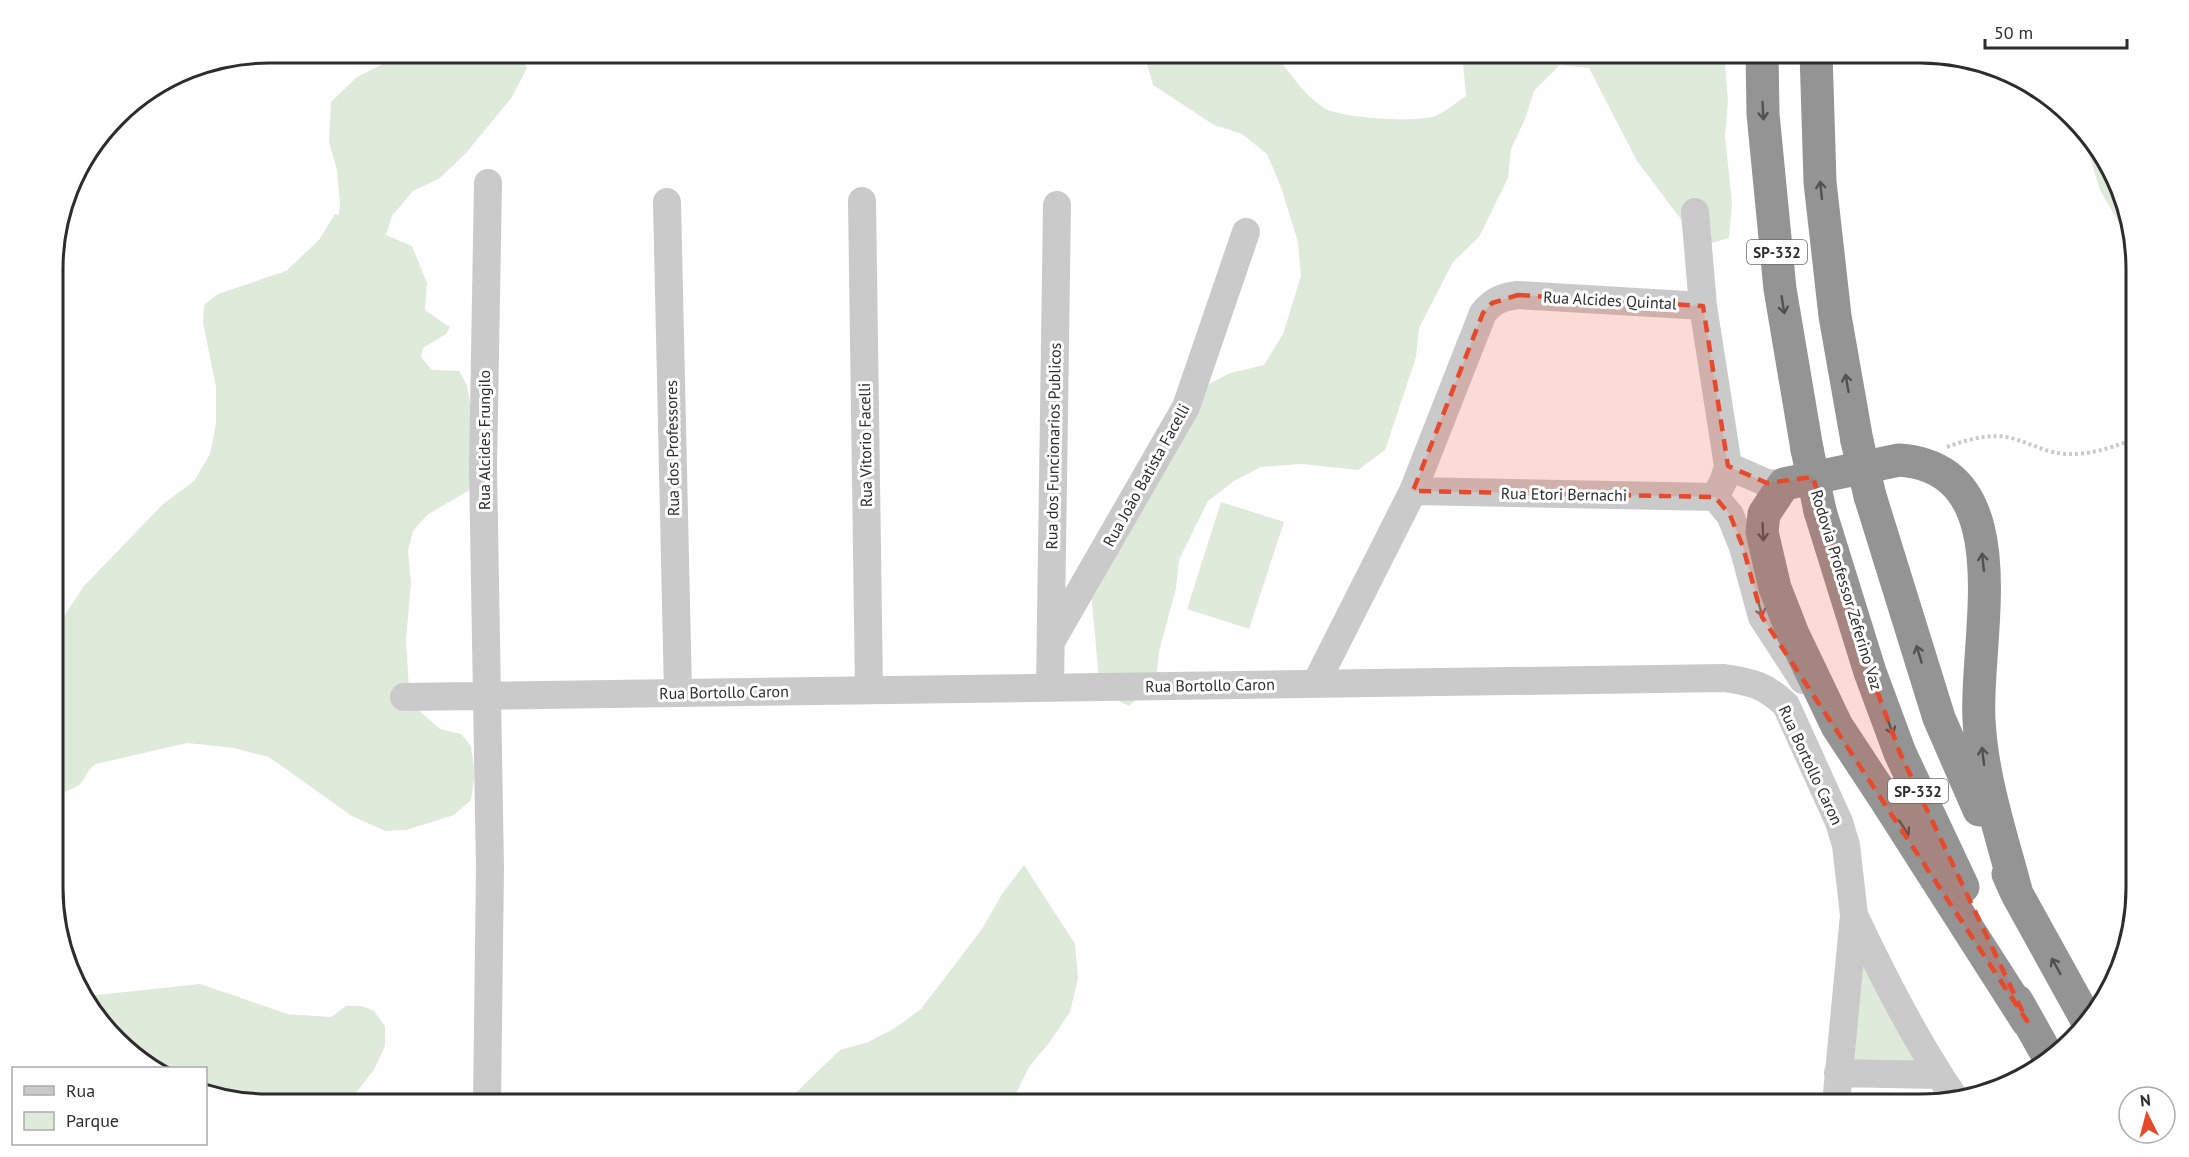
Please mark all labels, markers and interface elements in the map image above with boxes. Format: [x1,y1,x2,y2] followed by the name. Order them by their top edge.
[1985,12,2128,50] scale bar
[1994,21,2033,44] text: 50 m
[1758,100,1769,120] one-way arrow
[1815,181,1826,200] one-way arrow
[1747,240,1807,264] road number: SP-332
[1543,287,1678,313] street label: Rua Alcides Quintal
[1778,295,1789,314] one-way arrow
[1041,342,1065,550] street label: Rua dos Funcionarios Publicos
[474,370,494,510] street label: Rua Alcides Frungilo
[1841,374,1852,394] one-way arrow
[661,380,683,516] street label: Rua dos Professores
[854,383,876,507] street label: Rua Vitorio Facelli
[1098,400,1194,550] street label: Rua João Batista Facelli
[1501,483,1627,505] street label: Rua Etori Bernachi
[1807,487,1887,693] street label: Rodovia Professor Zeferino Vaz
[1758,522,1769,542] one-way arrow
[1977,552,1988,572] one-way arrow
[1755,598,1766,617] one-way arrow
[1913,645,1924,664] one-way arrow
[1145,674,1275,696] street label: Rua Bortollo Caron
[659,681,789,703] street label: Rua Bortollo Caron
[1775,702,1847,828] street label: Rua Bortollo Caron
[1885,716,1896,735] one-way arrow
[1977,747,1988,766] one-way arrow
[1888,779,1948,803] road number: SP-332
[1898,819,1910,835] one-way arrow
[2050,958,2061,976] one-way arrow
[12,1067,207,1145] legend
[66,1079,95,1102] text: Rua
[2117,1085,2177,1145] north arrow
[2139,1090,2152,1111] text: N
[66,1109,119,1132] text: Parque

